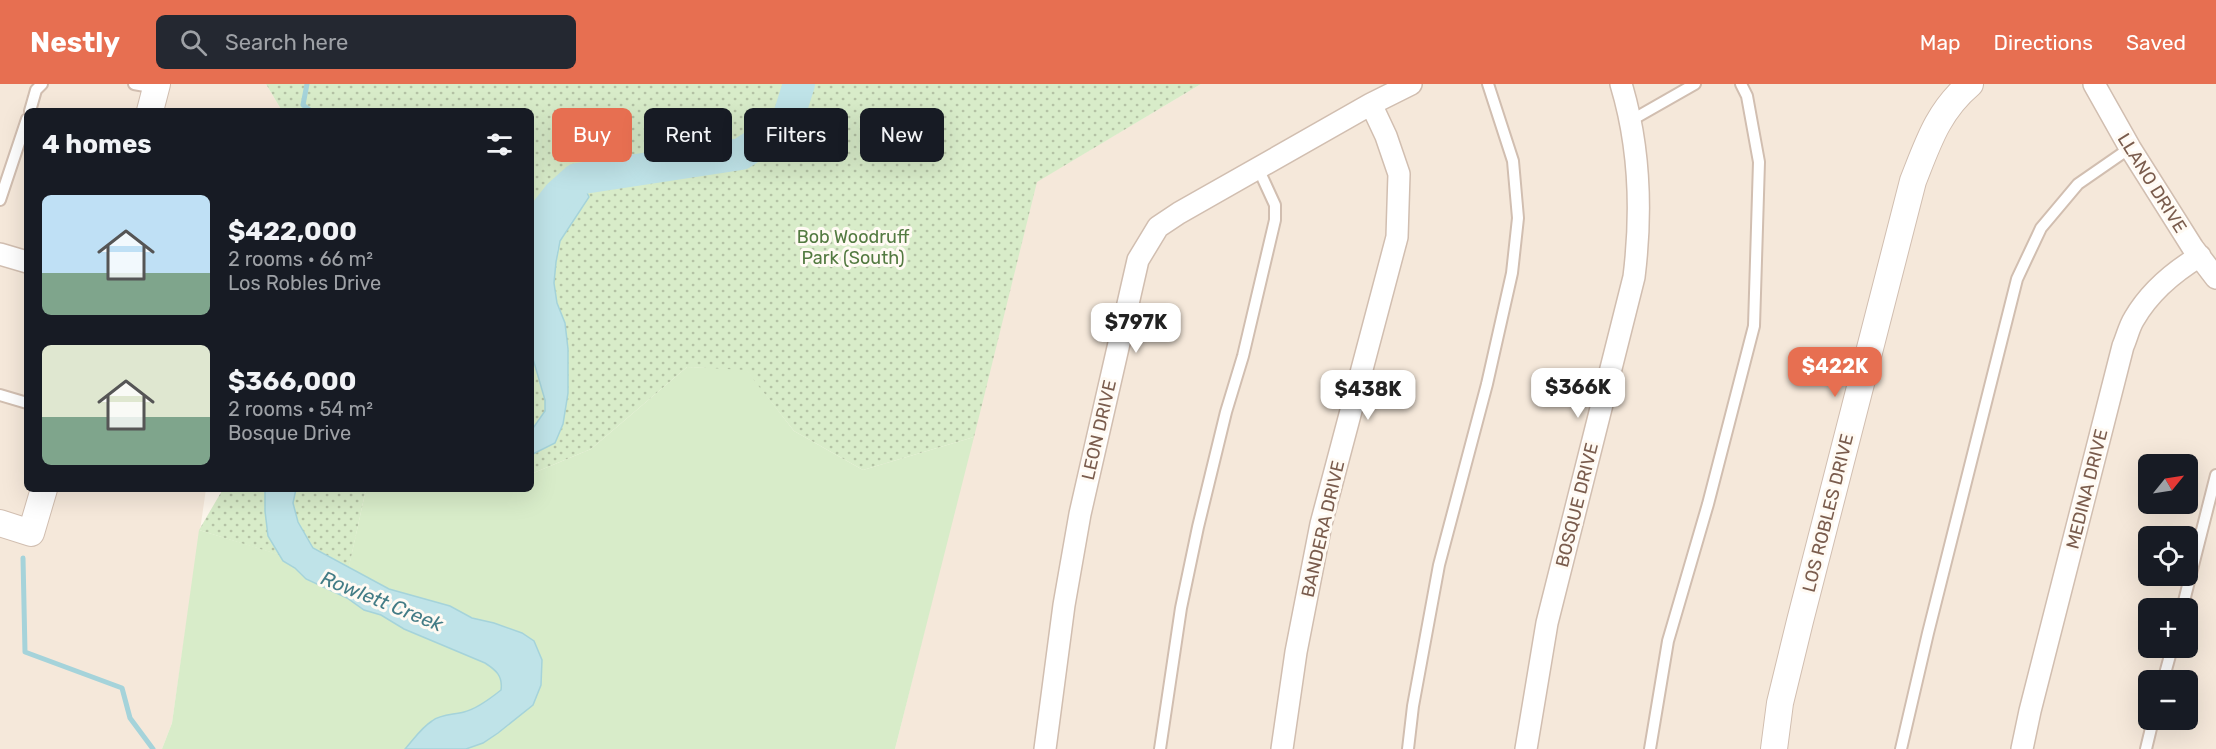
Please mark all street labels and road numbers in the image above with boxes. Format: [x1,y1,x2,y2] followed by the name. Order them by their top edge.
[2113,129,2191,237] street label: LLANO DRIVE
[1077,378,1121,482] street label: LEON DRIVE
[2061,427,2113,551] street label: MEDINA DRIVE
[1798,432,1858,594] street label: LOS ROBLES DRIVE
[1551,441,1603,569] street label: BOSQUE DRIVE
[1297,459,1349,599] street label: BANDERA DRIVE

